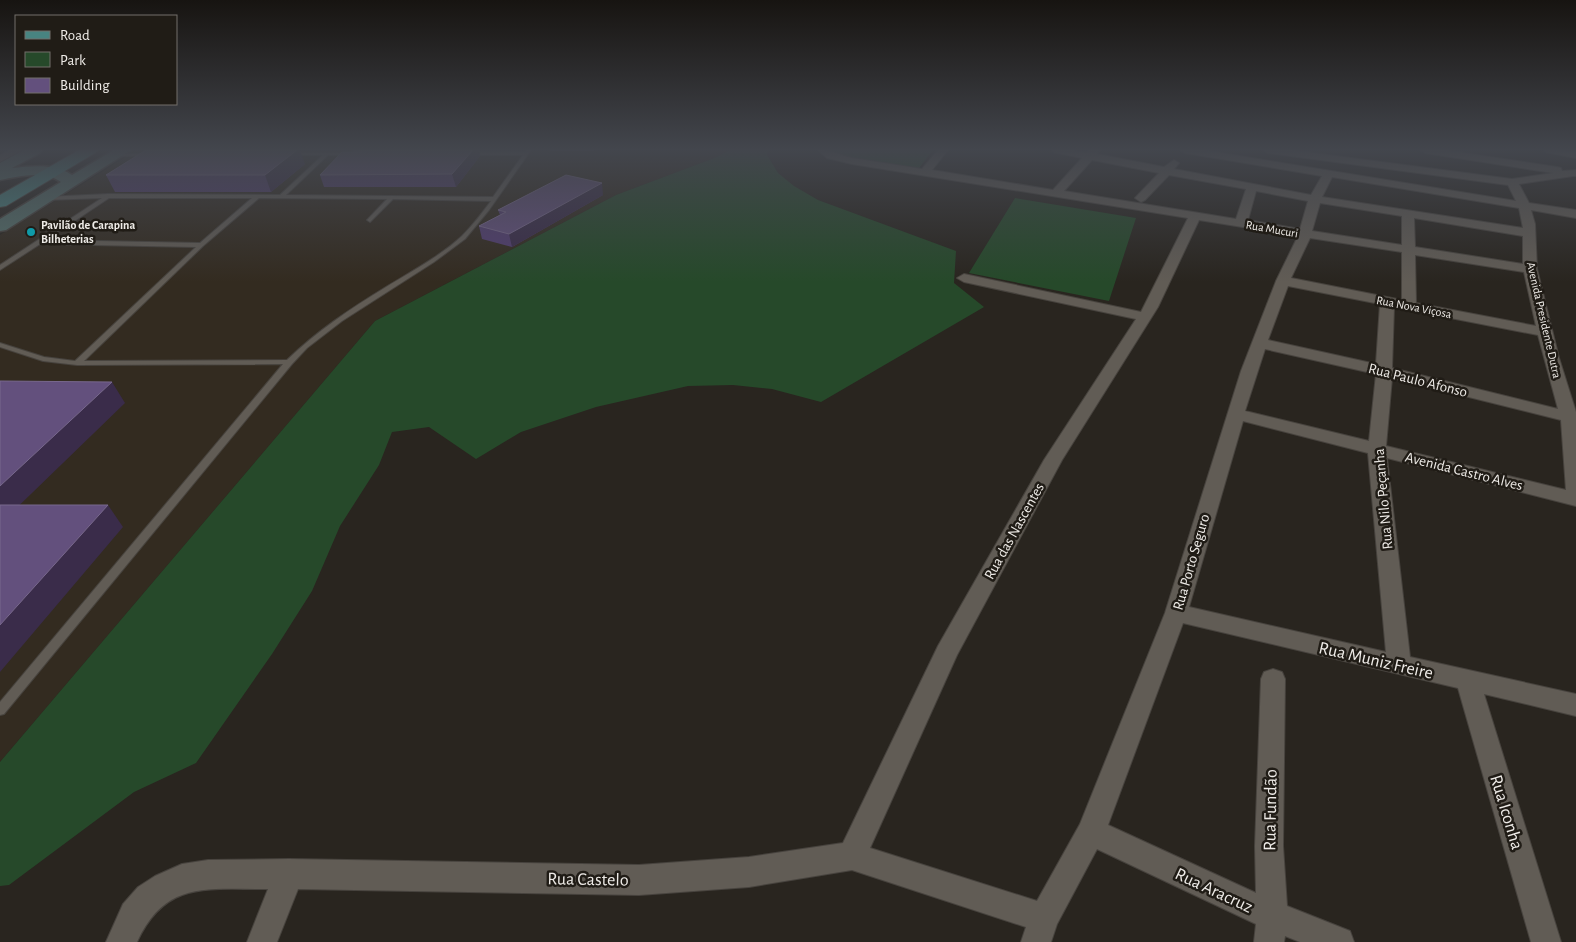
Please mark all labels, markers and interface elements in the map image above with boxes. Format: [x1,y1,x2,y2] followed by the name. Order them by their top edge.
[15,15,178,105] legend
[60,28,90,43] text: Road
[60,53,86,68] text: Park
[60,78,110,93] text: Building
[41,219,135,245] place label: Pavilão de Carapina Bilheterias
[1245,219,1299,239] street label: Rua Mucuri
[25,226,37,238] marker: Pavilão de Carapina Bilheterias
[1525,261,1563,380] street label: Avenida Presidente Dutra
[1375,294,1453,320] street label: Rua Nova Viçosa
[1367,361,1469,400] street label: Rua Paulo Afonso
[1372,448,1395,550] street label: Rua Nilo Peçanha
[1404,450,1524,493] street label: Avenida Castro Alves
[982,481,1047,582] street label: Rua das Nascentes
[1171,512,1212,612] street label: Rua Porto Seguro
[1317,639,1435,683] street label: Rua Muniz Freire
[1261,769,1281,851] street label: Rua Fundão
[1486,773,1526,852] street label: Rua Iconha
[1172,865,1255,917] street label: Rua Aracruz
[547,870,629,890] street label: Rua Castelo

